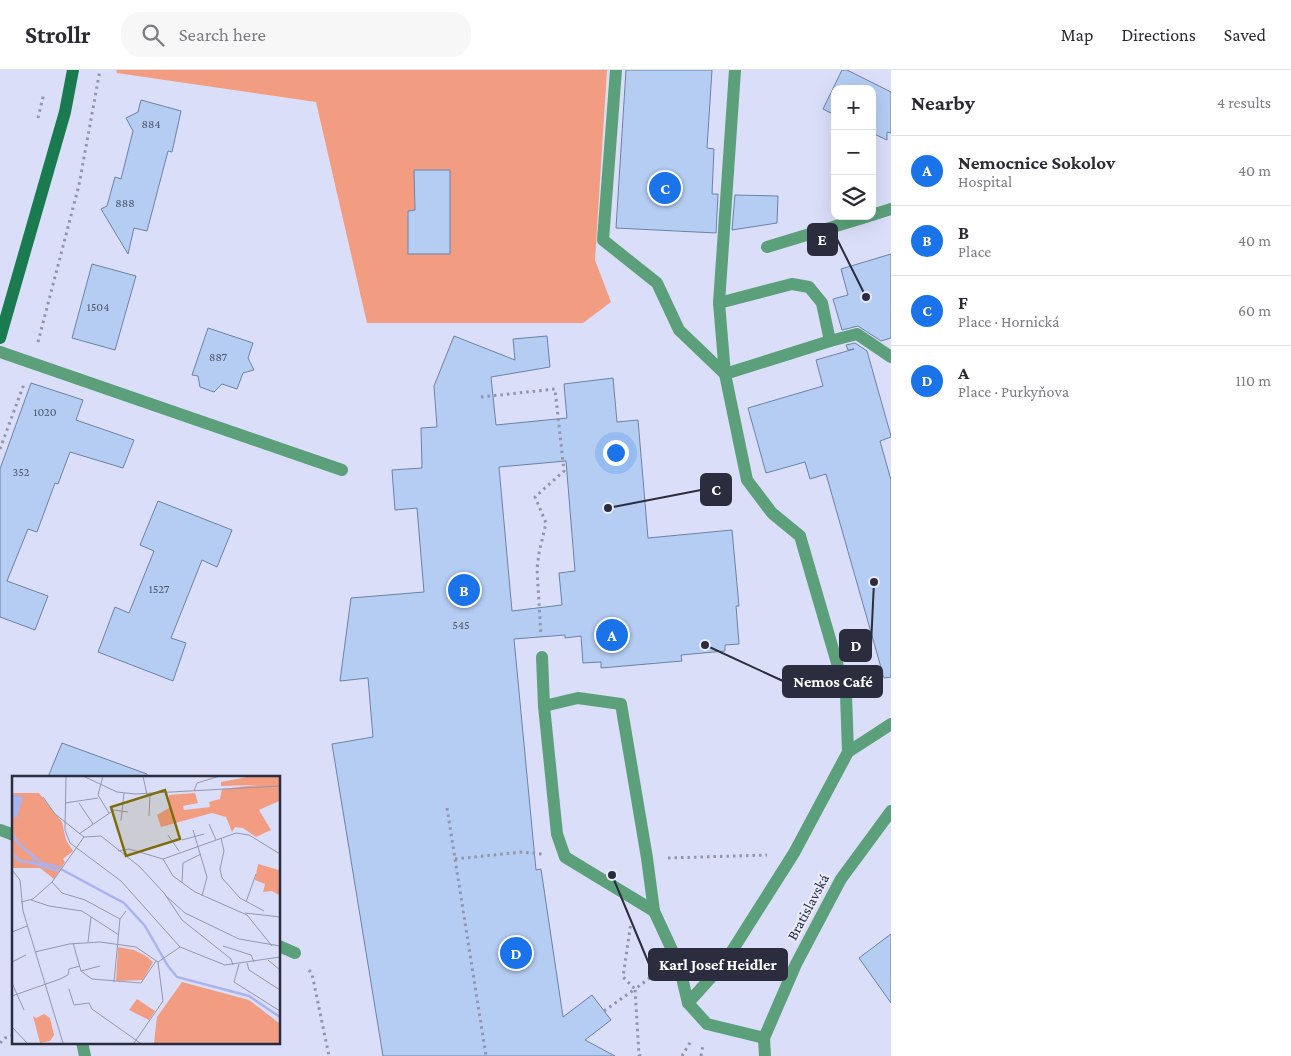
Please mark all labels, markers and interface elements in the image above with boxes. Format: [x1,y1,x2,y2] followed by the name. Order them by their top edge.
[121,12,471,57] search box
[25,21,91,48] text: Strollr
[139,21,167,49] icon: search
[179,24,266,45] text: Search here
[1061,25,1093,45] text: Map
[1121,25,1196,45] text: Directions
[1224,25,1266,45] text: Saved
[831,85,876,220] map controls
[831,85,876,130] button: +
[911,91,975,115] text: Nearby
[1217,94,1271,111] text: 4 results
[141,117,161,131] house number: 884
[831,130,876,175] button: −
[958,152,1115,173] text: Nemocnice Sokolov
[922,162,932,179] text: A
[1238,162,1271,179] text: 40 m
[649,169,681,207] pin: C
[958,173,1012,190] text: Hospital
[831,175,876,220] button: layers
[115,196,135,210] house number: 888
[958,222,969,243] text: B
[808,224,837,255] callout: E
[817,231,827,248] text: E
[922,232,932,249] text: B
[1238,232,1271,249] text: 40 m
[958,243,991,260] text: Place
[958,292,968,313] text: F
[87,300,109,314] house number: 1504
[922,302,932,319] text: C
[1238,302,1271,319] text: 60 m
[958,313,1060,330] text: Place · Hornická
[209,350,227,364] house number: 887
[958,362,969,383] text: A
[921,372,933,389] text: D
[1235,372,1271,389] text: 110 m
[958,383,1069,400] text: Place · Purkyňova
[33,405,57,419] house number: 1020
[603,440,629,466] your location
[13,465,30,479] house number: 352
[701,474,731,505] callout: C
[711,481,721,498] text: C
[448,571,480,609] pin: B
[149,582,170,596] house number: 1527
[596,616,628,654] pin: A
[452,618,470,632] house number: 545
[840,630,871,661] callout: D
[850,637,862,654] text: D
[783,666,882,697] callout: Nemos Café
[793,673,873,690] text: Nemos Café
[12,776,280,1044] inset map
[784,871,832,943] street label: Bratislavská
[500,934,532,972] pin: D
[649,949,787,980] callout: Karl Josef Heidler
[659,956,778,973] text: Karl Josef Heidler

